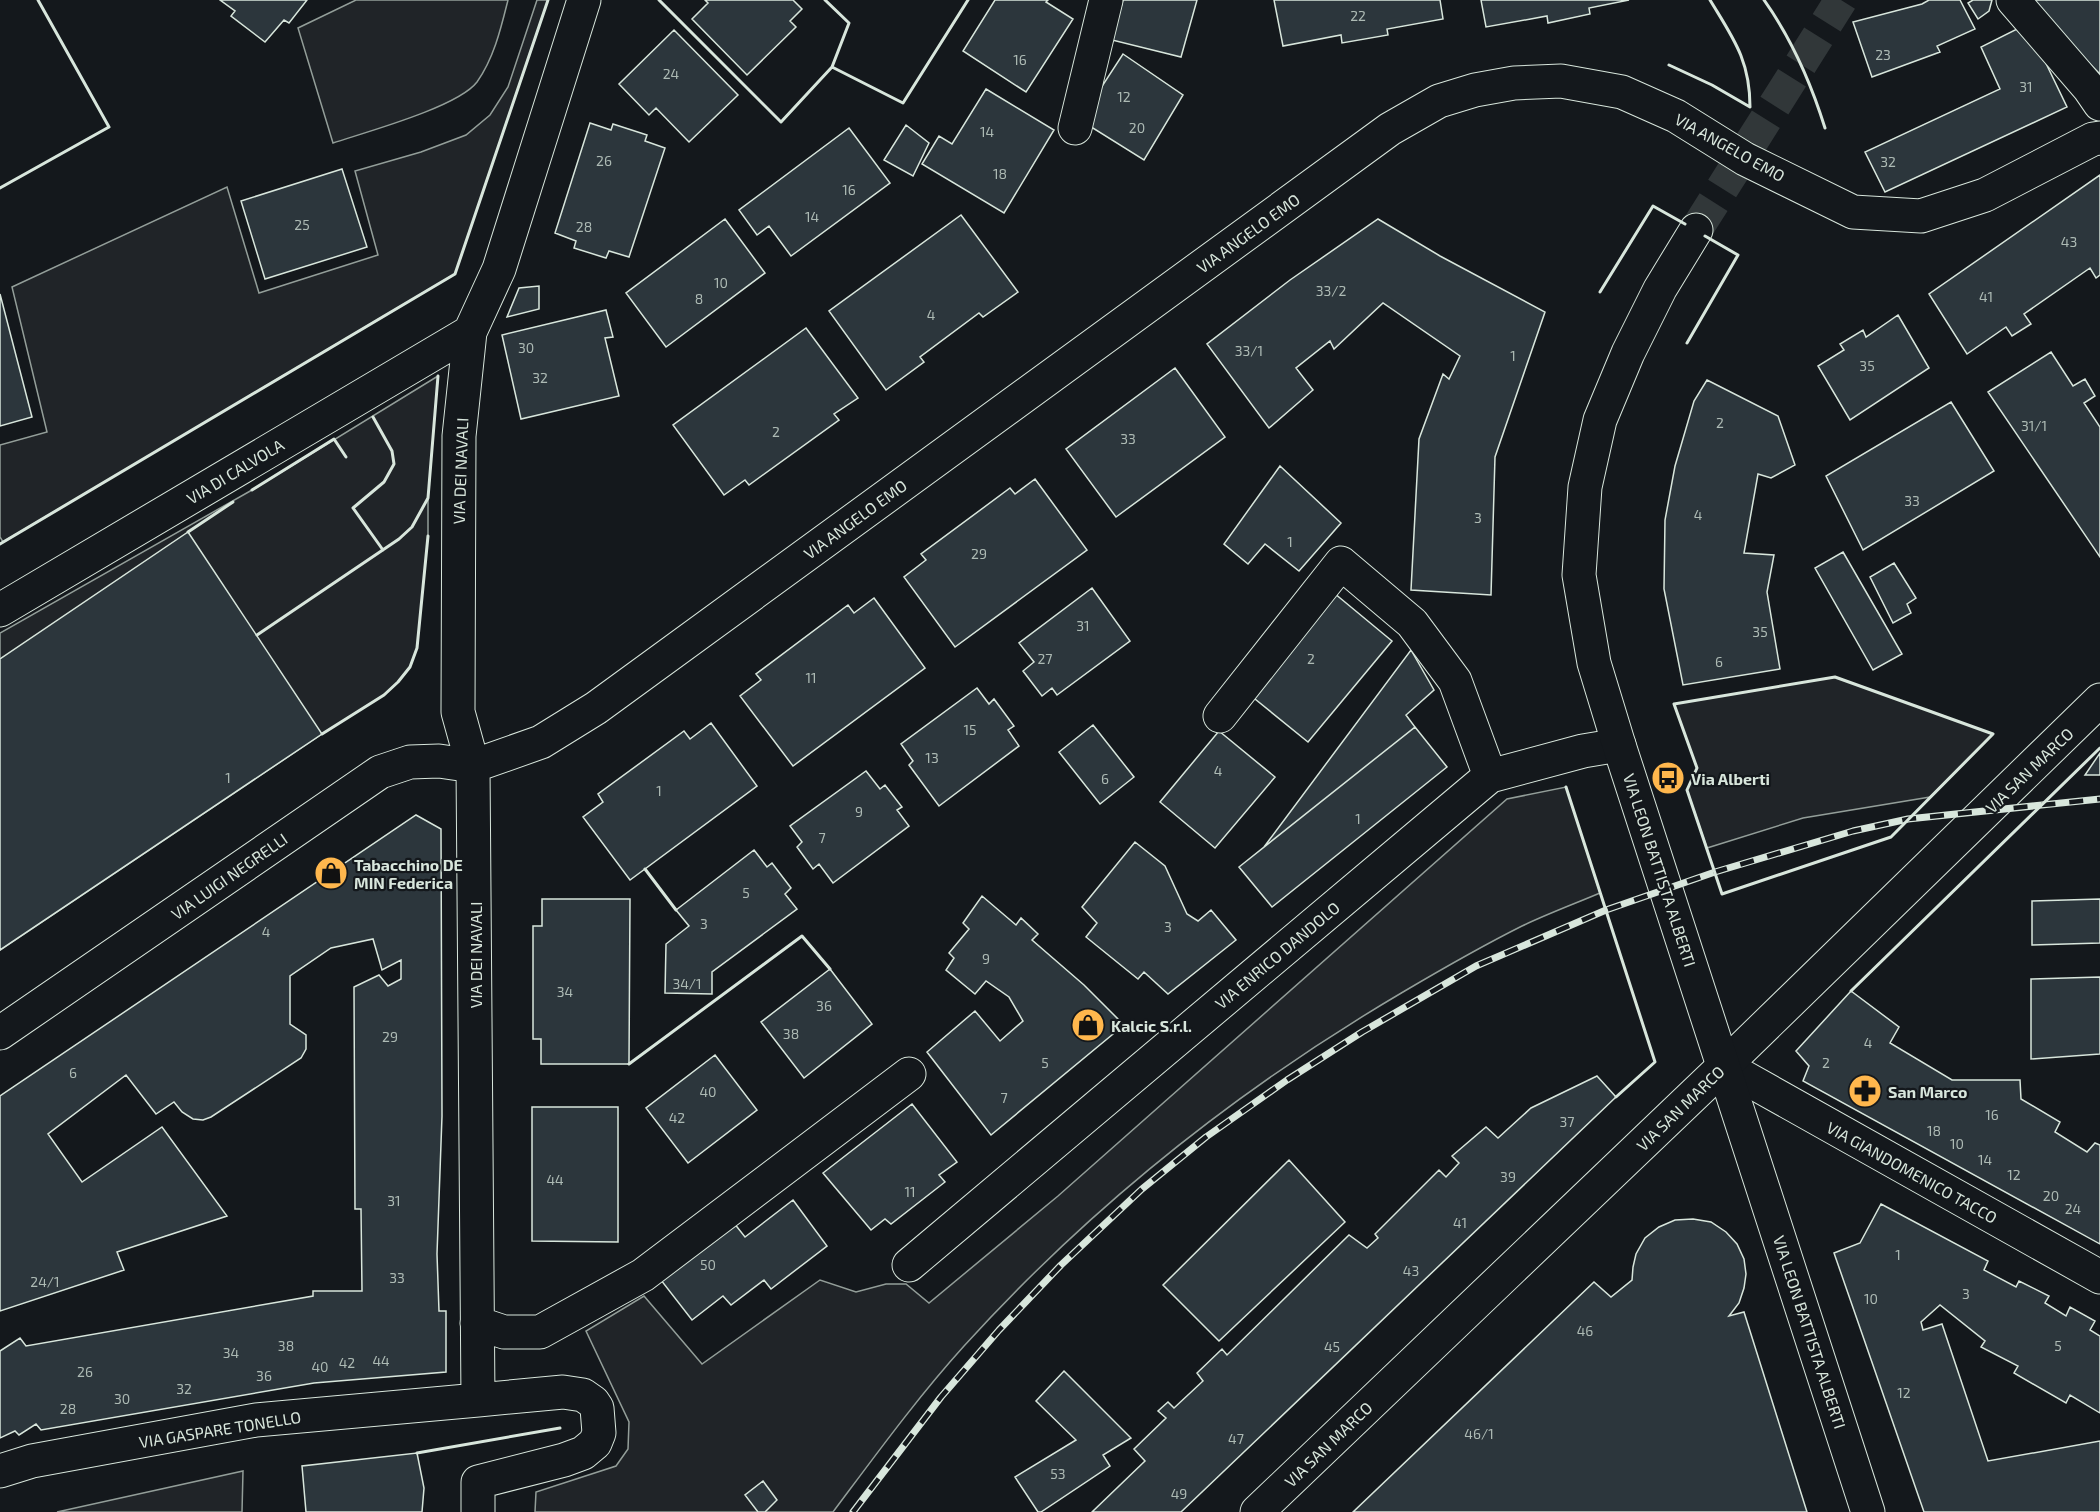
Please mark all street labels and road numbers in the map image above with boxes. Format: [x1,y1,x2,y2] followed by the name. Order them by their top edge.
[1672,109,1788,185] street label: VIA ANGELO EMO
[1193,189,1303,277] street label: VIA ANGELO EMO
[449,417,471,525] street label: VIA DEI NAVALI
[183,435,287,507] street label: VIA DI CALVOLA
[800,475,910,563] street label: VIA ANGELO EMO
[1981,723,2077,817] street label: VIA SAN MARCO
[1620,771,1700,969] street label: VIA LEON BATTISTA ALBERTI
[167,829,291,923] street label: VIA LUIGI NEGRELLI
[1211,897,1343,1013] street label: VIA ENRICO DANDOLO
[466,902,485,1008] street label: VIA DEI NAVALI
[1632,1061,1728,1155] street label: VIA SAN MARCO
[1823,1117,2001,1227] street label: VIA GIANDOMENICO TACCO
[1770,1233,1850,1431] street label: VIA LEON BATTISTA ALBERTI
[1280,1397,1376,1491] street label: VIA SAN MARCO
[138,1407,302,1451] street label: VIA GASPARE TONELLO

